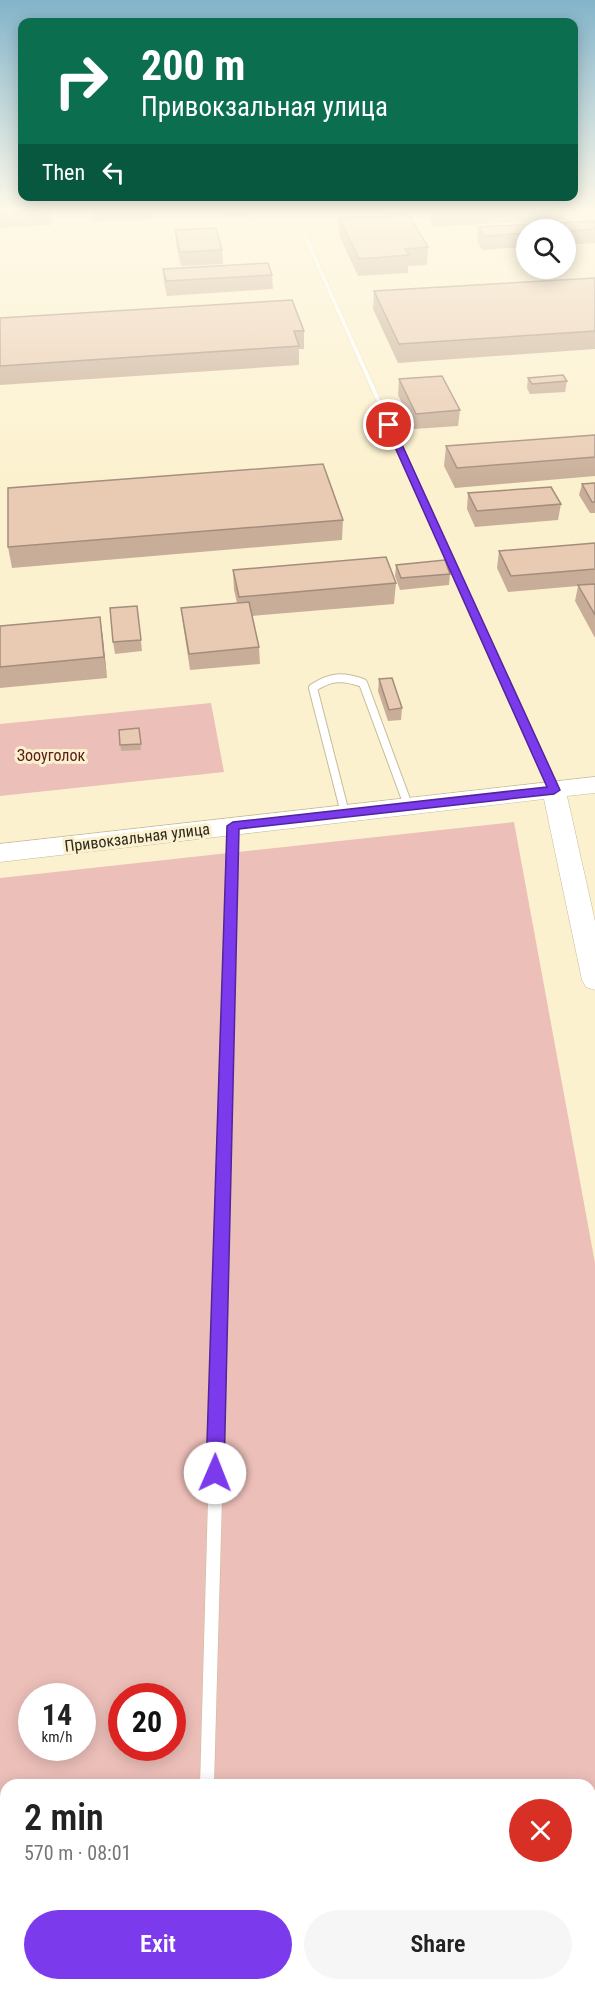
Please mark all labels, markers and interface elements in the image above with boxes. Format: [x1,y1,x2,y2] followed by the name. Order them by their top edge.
[141,41,246,90] text: 200 m
[42,42,120,120] icon: right
[141,91,388,123] text: Привокзальная улица
[97,156,130,189] icon: left
[42,160,85,185] text: Then
[516,219,576,279] map controls
[516,219,576,279] button: search
[363,399,414,450] pin
[372,408,405,441] icon: arrive
[17,746,86,765] park label: Зооуголок
[63,819,211,856] street label: Привокзальная улица
[183,1441,247,1505] position arrow
[108,1683,186,1761] speed limit sign: 20
[42,1697,72,1732] text: 14
[42,1728,72,1746] text: km/h
[24,1797,104,1839] text: 2 min
[509,1799,572,1862] button: close
[24,1841,131,1865] text: 570 m · 08:01
[24,1910,292,1979] button: Exit
[304,1910,572,1979] button: Share

